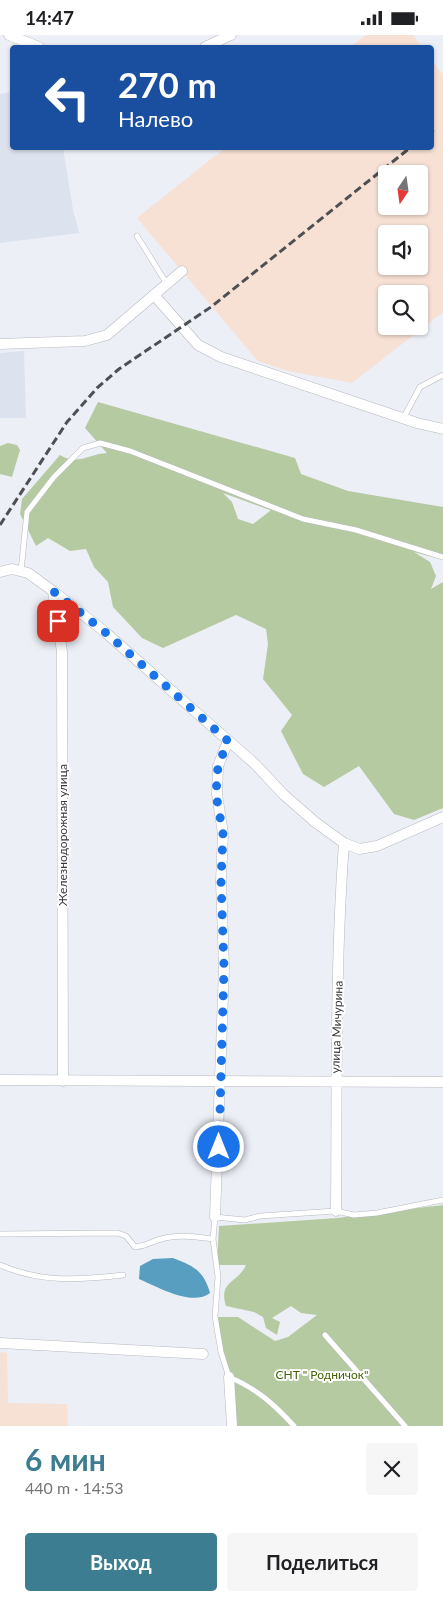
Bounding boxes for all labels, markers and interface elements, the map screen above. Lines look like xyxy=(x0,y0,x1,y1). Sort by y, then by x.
text: 14:47 xyxy=(25,6,74,29)
text: 270 m xyxy=(118,63,217,105)
icon: left xyxy=(35,65,100,130)
text: Налево xyxy=(118,105,193,132)
north arrow xyxy=(378,165,428,215)
map controls xyxy=(378,165,428,335)
button: sound xyxy=(378,225,428,275)
button: search xyxy=(378,285,428,335)
pin xyxy=(37,600,79,642)
icon: arrive xyxy=(44,607,72,635)
street label: Железнодорожная улица xyxy=(55,764,70,906)
street label: улица Мичурина xyxy=(327,980,346,1073)
position arrow xyxy=(192,1120,244,1172)
park label: СНТ " Родничок" xyxy=(275,1367,369,1382)
text: 6 мин xyxy=(25,1441,106,1477)
button: close xyxy=(366,1443,418,1495)
text: 440 m · 14:53 xyxy=(25,1478,124,1497)
button: Выход xyxy=(25,1533,217,1591)
button: Поделиться xyxy=(227,1533,418,1591)

